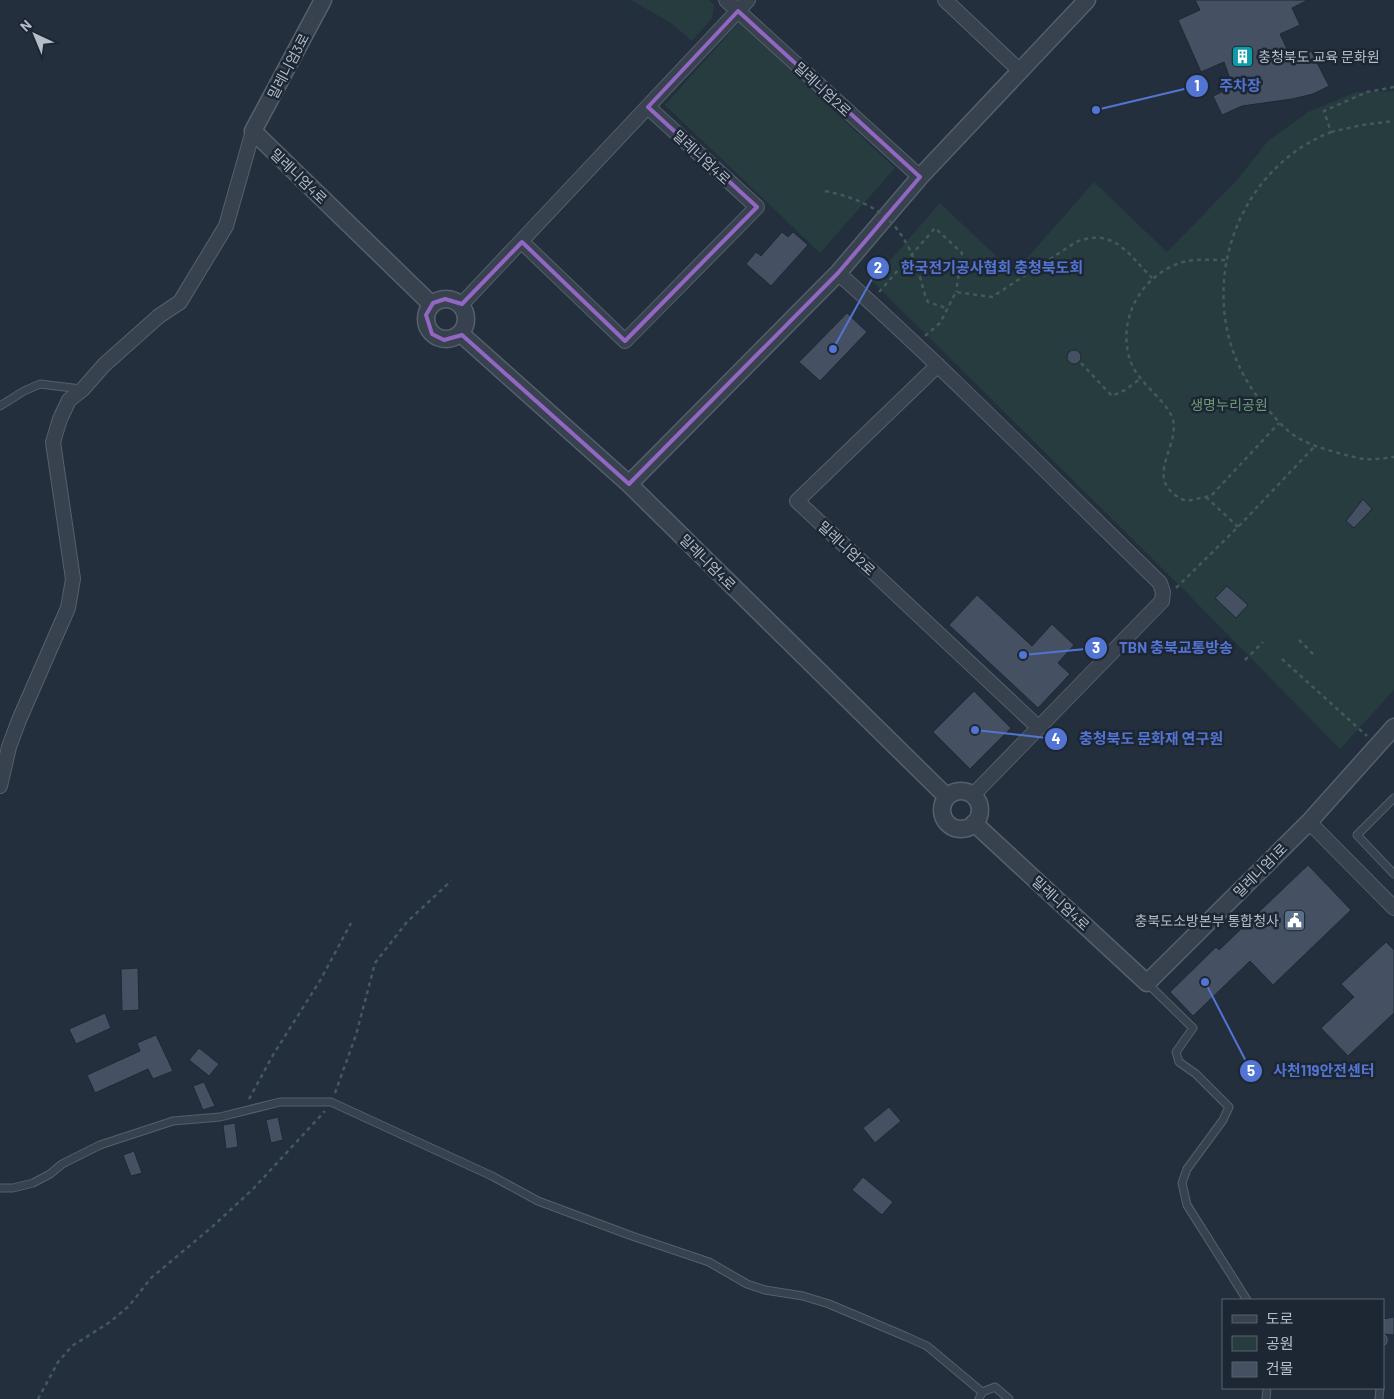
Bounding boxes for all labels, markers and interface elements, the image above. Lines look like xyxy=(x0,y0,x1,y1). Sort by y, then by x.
north arrow xyxy=(10,10,60,60)
text: N xyxy=(16,16,35,35)
street label: 밀레니엄3로 xyxy=(264,30,312,102)
building icon: 충청북도 교육 문화원 xyxy=(1230,44,1254,68)
place label: 충청북도 교육 문화원 xyxy=(1258,48,1380,65)
street label: 밀레니엄2로 xyxy=(791,58,855,120)
callout: 주차장 xyxy=(1184,71,1270,101)
text: 1 xyxy=(1194,76,1200,94)
text: 주차장 xyxy=(1219,76,1261,94)
street label: 밀레니엄4로 xyxy=(670,126,734,188)
street label: 밀레니엄4로 xyxy=(267,145,331,207)
callout: 한국전기공사협회 충청북도회 xyxy=(866,253,1093,283)
text: 2 xyxy=(874,258,882,276)
text: 한국전기공사협회 충청북도회 xyxy=(901,258,1083,276)
park label: 생명누리공원 xyxy=(1190,396,1268,413)
street label: 밀레니엄2로 xyxy=(815,517,879,579)
street label: 밀레니엄4로 xyxy=(676,530,740,594)
callout: TBN 충북교통방송 xyxy=(1084,633,1243,663)
text: 3 xyxy=(1092,638,1100,656)
text: TBN 충북교통방송 xyxy=(1119,638,1233,656)
callout: 충청북도 문화재 연구원 xyxy=(1044,724,1233,754)
text: 4 xyxy=(1051,729,1061,747)
text: 충청북도 문화재 연구원 xyxy=(1079,729,1223,747)
street label: 밀레니엄1로 xyxy=(1229,839,1291,901)
street label: 밀레니엄4로 xyxy=(1029,872,1093,934)
public building icon: 충북도소방본부 통합청사 xyxy=(1283,908,1307,932)
place label: 충북도소방본부 통합청사 xyxy=(1135,912,1279,929)
callout: 사천119안전센터 xyxy=(1238,1056,1385,1086)
text: 5 xyxy=(1247,1061,1255,1079)
text: 사천119안전센터 xyxy=(1273,1061,1375,1079)
legend xyxy=(1222,1299,1384,1389)
text: 도로 xyxy=(1266,1309,1294,1327)
text: 공원 xyxy=(1266,1334,1294,1352)
text: 건물 xyxy=(1266,1359,1294,1377)

